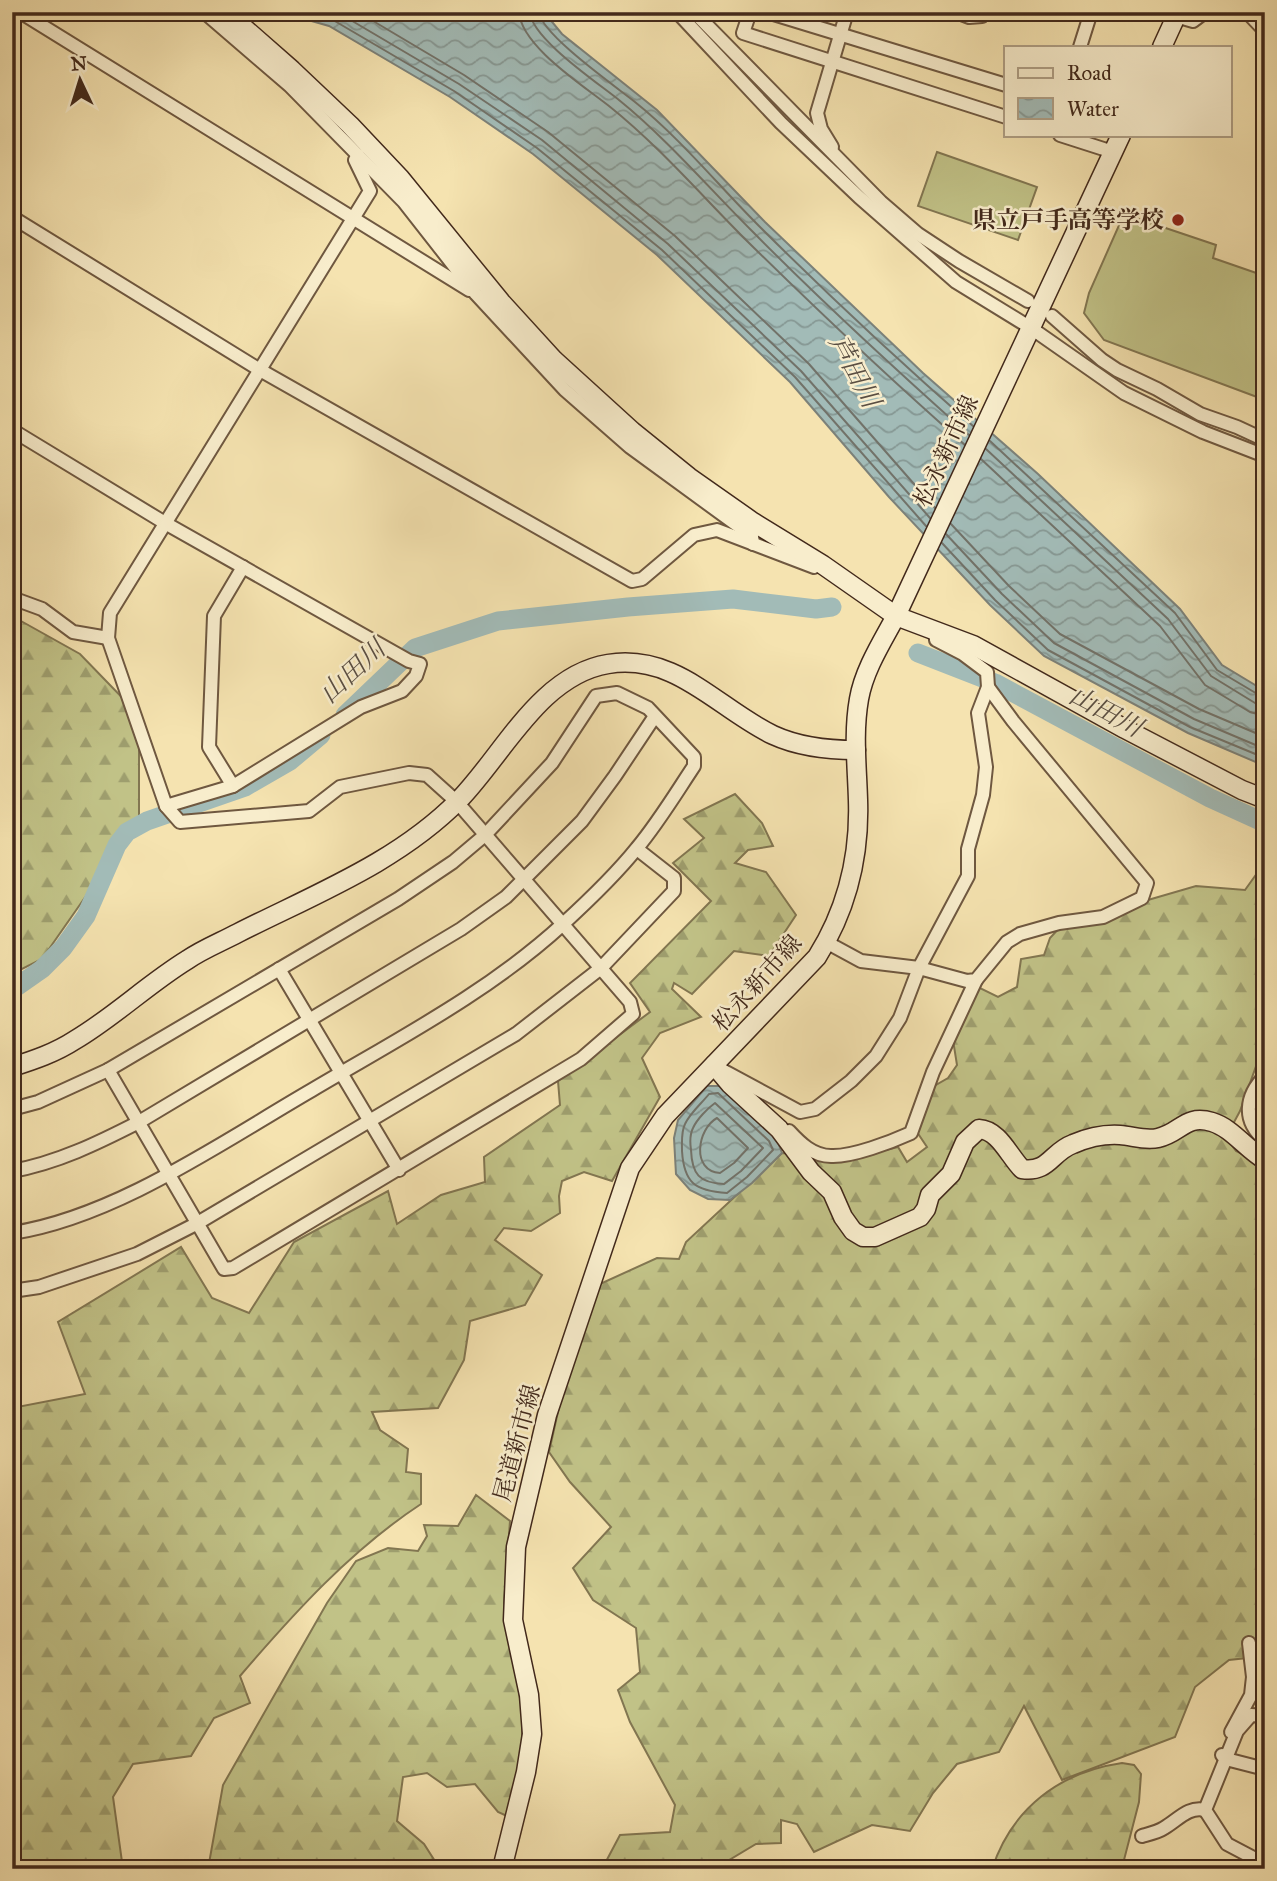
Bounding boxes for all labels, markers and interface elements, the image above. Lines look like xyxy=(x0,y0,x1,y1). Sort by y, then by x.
north arrow xyxy=(46,46,116,116)
legend xyxy=(1004,46,1232,136)
text: N xyxy=(70,52,88,76)
text: Road xyxy=(1067,60,1112,86)
text: Water xyxy=(1067,96,1119,122)
place label: 県立戸手高等学校 xyxy=(972,205,1164,235)
marker: 県立戸手高等学校 xyxy=(1170,212,1186,228)
water label: 芦田川 xyxy=(823,329,889,416)
street label: 松永新市線 xyxy=(907,390,985,512)
water label: 山田川 xyxy=(313,631,394,709)
water label: 山田川 xyxy=(1064,679,1151,745)
street label: 松永新市線 xyxy=(706,928,808,1038)
street label: 尾道新市線 xyxy=(487,1381,547,1505)

